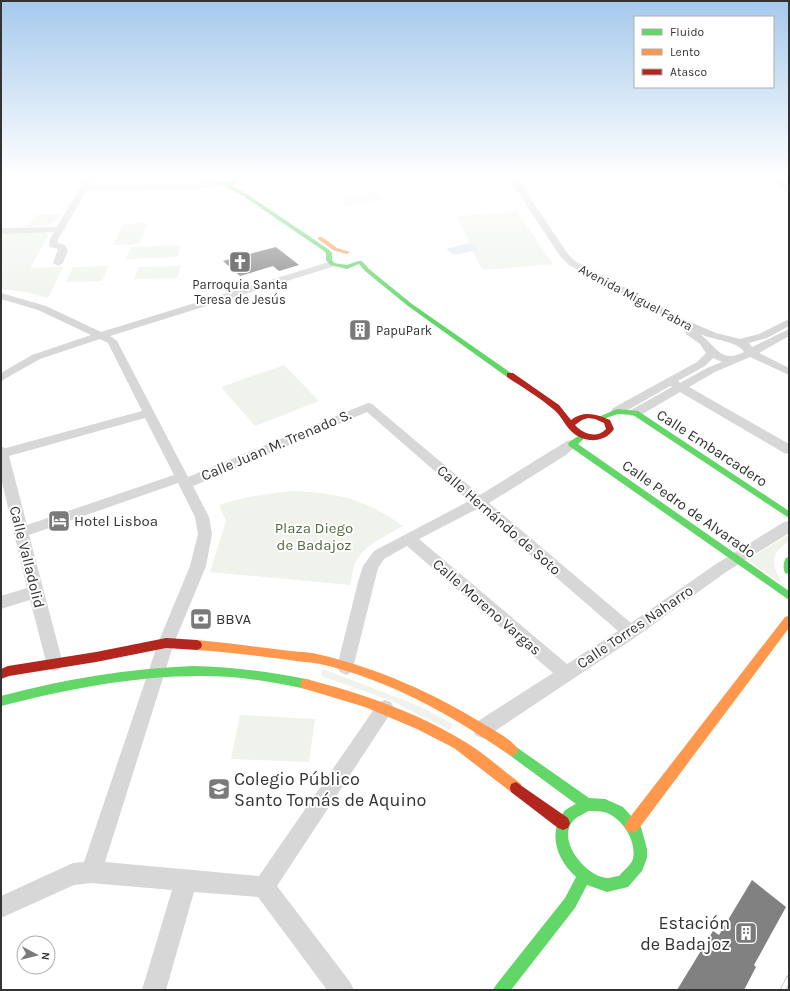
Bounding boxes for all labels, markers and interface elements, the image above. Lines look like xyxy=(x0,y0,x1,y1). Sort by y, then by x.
legend xyxy=(634,16,774,88)
text: Fluido xyxy=(670,25,704,39)
text: Lento xyxy=(670,45,700,59)
text: Atasco xyxy=(670,65,707,79)
church icon: Parroquia Santa Teresa de Jesús xyxy=(227,249,253,275)
street label: Avenida Miguel Fabra xyxy=(576,261,695,334)
place label: Parroquia Santa Teresa de Jesús xyxy=(192,277,288,307)
building icon: PapuPark xyxy=(347,317,373,343)
place label: PapuPark xyxy=(376,323,432,338)
street label: Calle Juan M. Trenado S. xyxy=(198,405,354,485)
street label: Calle Embarcadero xyxy=(653,405,771,491)
street label: Calle Pedro de Alvarado xyxy=(619,456,759,562)
street label: Calle Hernándo de Soto xyxy=(433,461,565,579)
street label: Calle Valladolid xyxy=(6,504,48,610)
hotel icon: Hotel Lisboa xyxy=(46,508,72,534)
place label: Hotel Lisboa xyxy=(74,512,158,530)
park label: Plaza Diego de Badajoz xyxy=(275,519,353,554)
street label: Calle Moreno Vargas xyxy=(429,555,545,659)
street label: Calle Torres Naharro xyxy=(573,581,697,673)
bank icon: BBVA xyxy=(188,606,214,632)
place label: BBVA xyxy=(216,610,252,628)
place label: Colegio Público Santo Tomás de Aquino xyxy=(234,768,426,811)
school or university icon: Colegio Público Santo Tomás de Aquino xyxy=(206,776,232,802)
place label: Estación de Badajoz xyxy=(640,912,730,955)
building icon: Estación de Badajoz xyxy=(733,920,759,946)
north arrow xyxy=(16,935,56,975)
text: N xyxy=(38,951,52,961)

